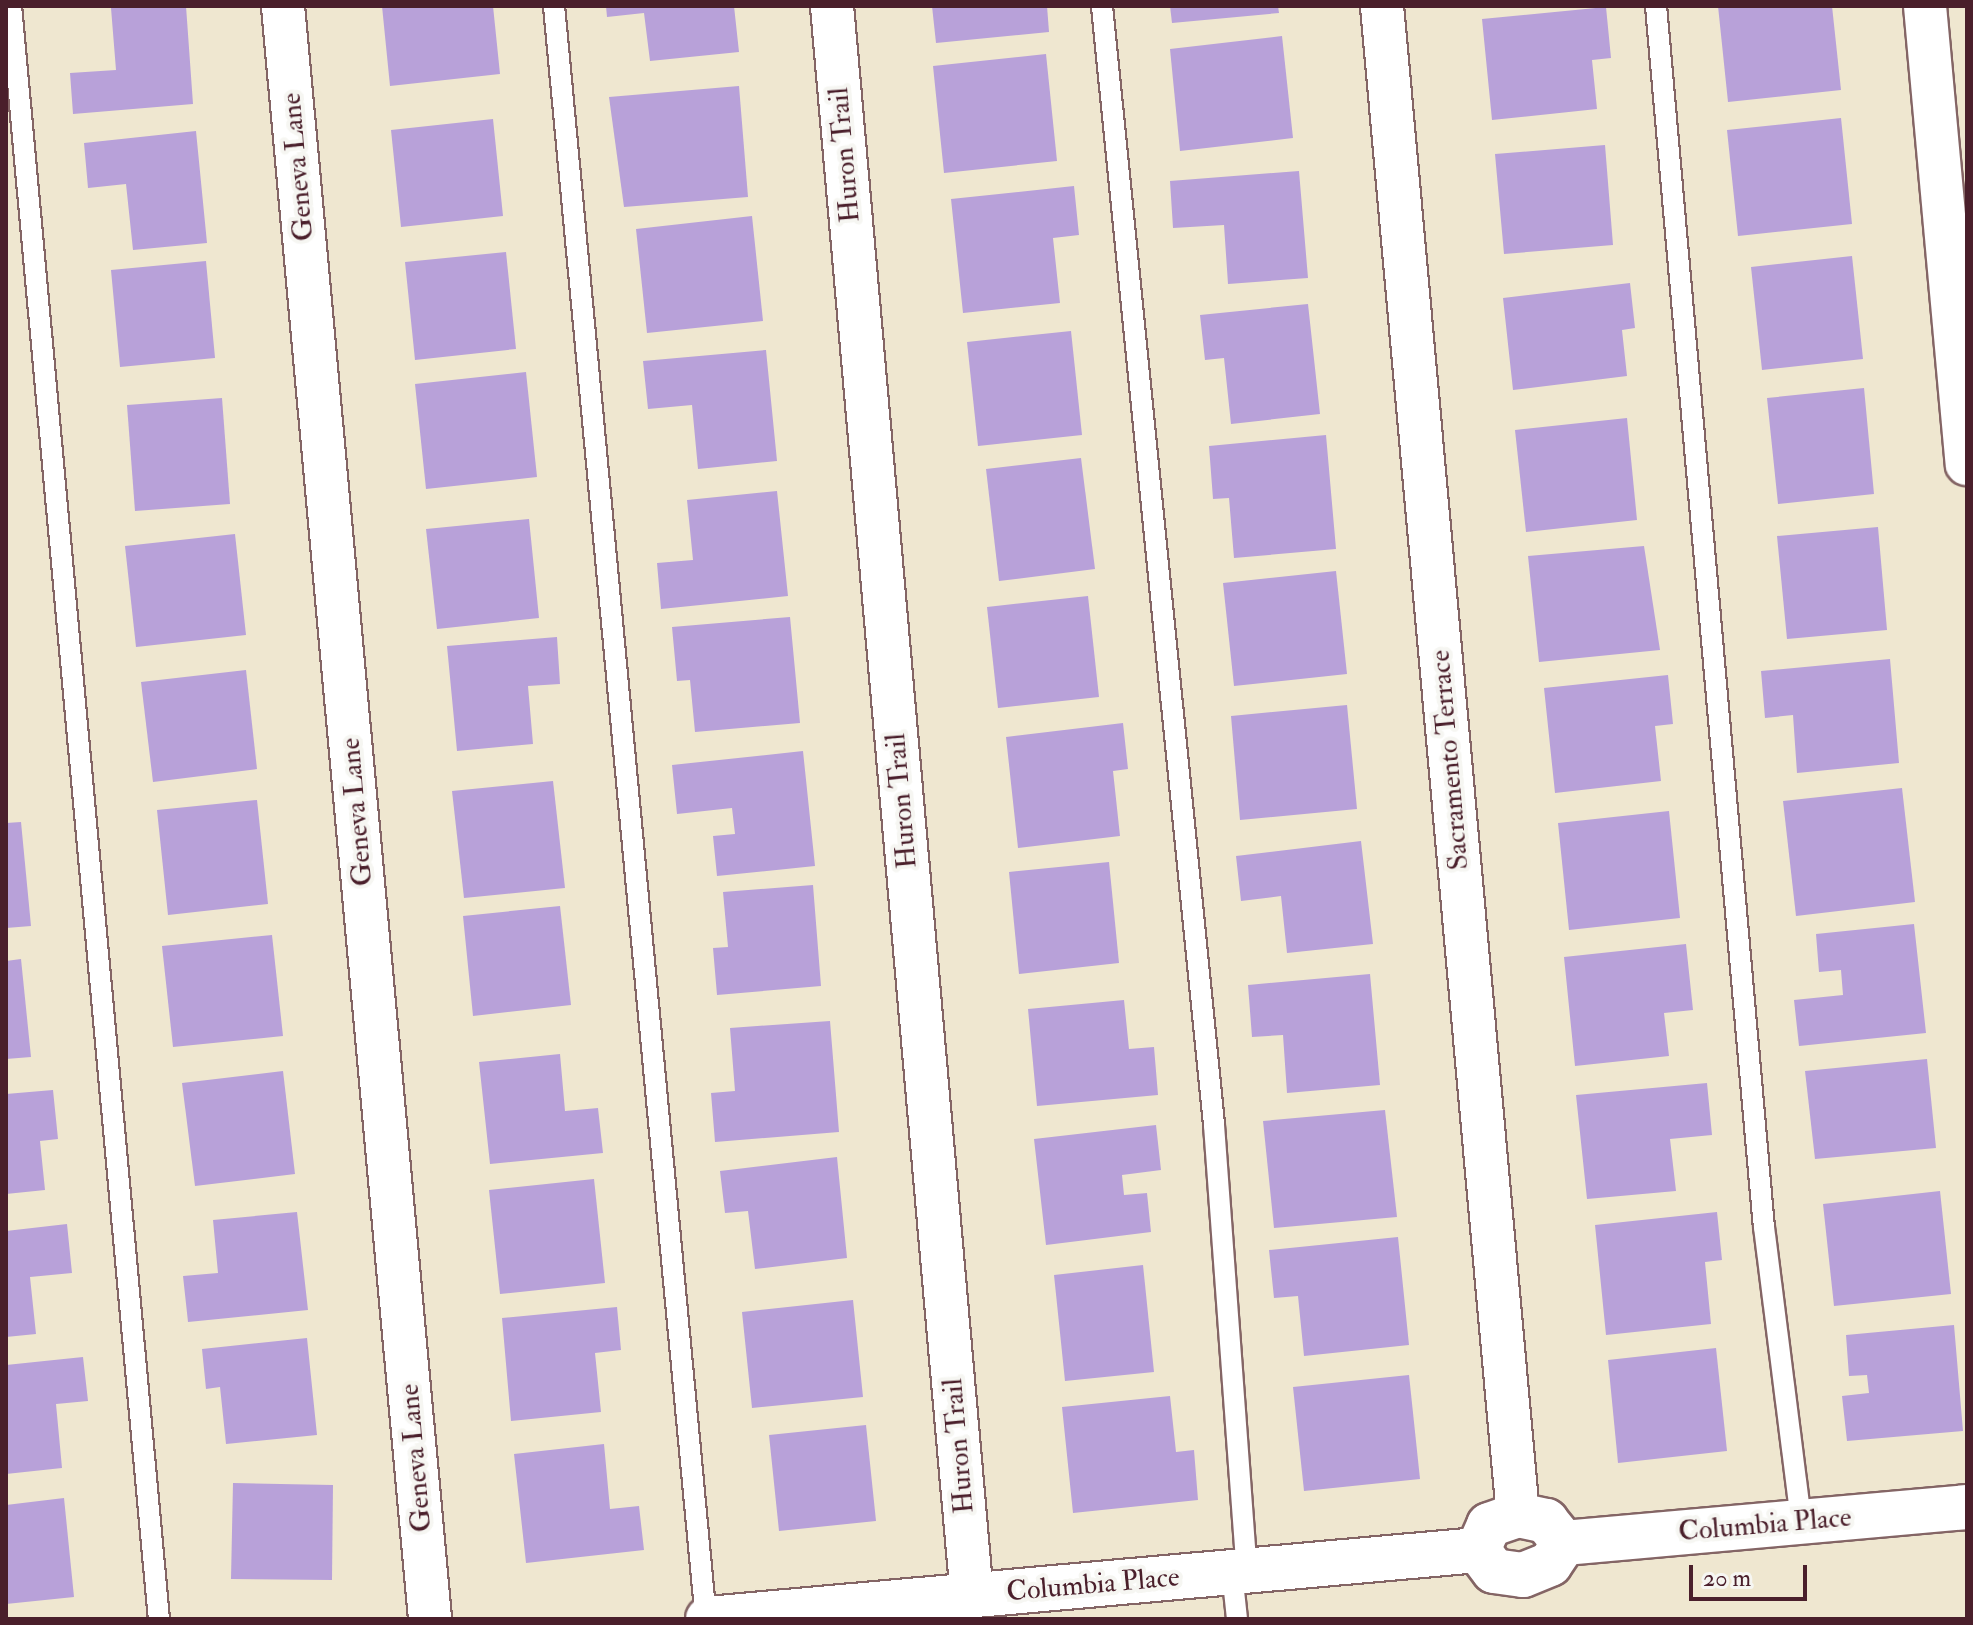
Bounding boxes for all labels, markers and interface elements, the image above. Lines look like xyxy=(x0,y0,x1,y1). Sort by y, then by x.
street label: Huron Trail xyxy=(822,86,868,224)
street label: Geneva Lane xyxy=(275,91,321,243)
street label: Sacramento Terrace xyxy=(1424,649,1476,871)
street label: Huron Trail xyxy=(879,732,925,870)
street label: Geneva Lane xyxy=(334,736,380,888)
street label: Huron Trail xyxy=(936,1377,982,1515)
street label: Geneva Lane xyxy=(393,1382,439,1534)
street label: Columbia Place xyxy=(1677,1501,1853,1549)
scale bar xyxy=(1693,1549,1811,1599)
street label: Columbia Place xyxy=(1005,1561,1181,1609)
text: 20 m xyxy=(1703,1563,1751,1594)

